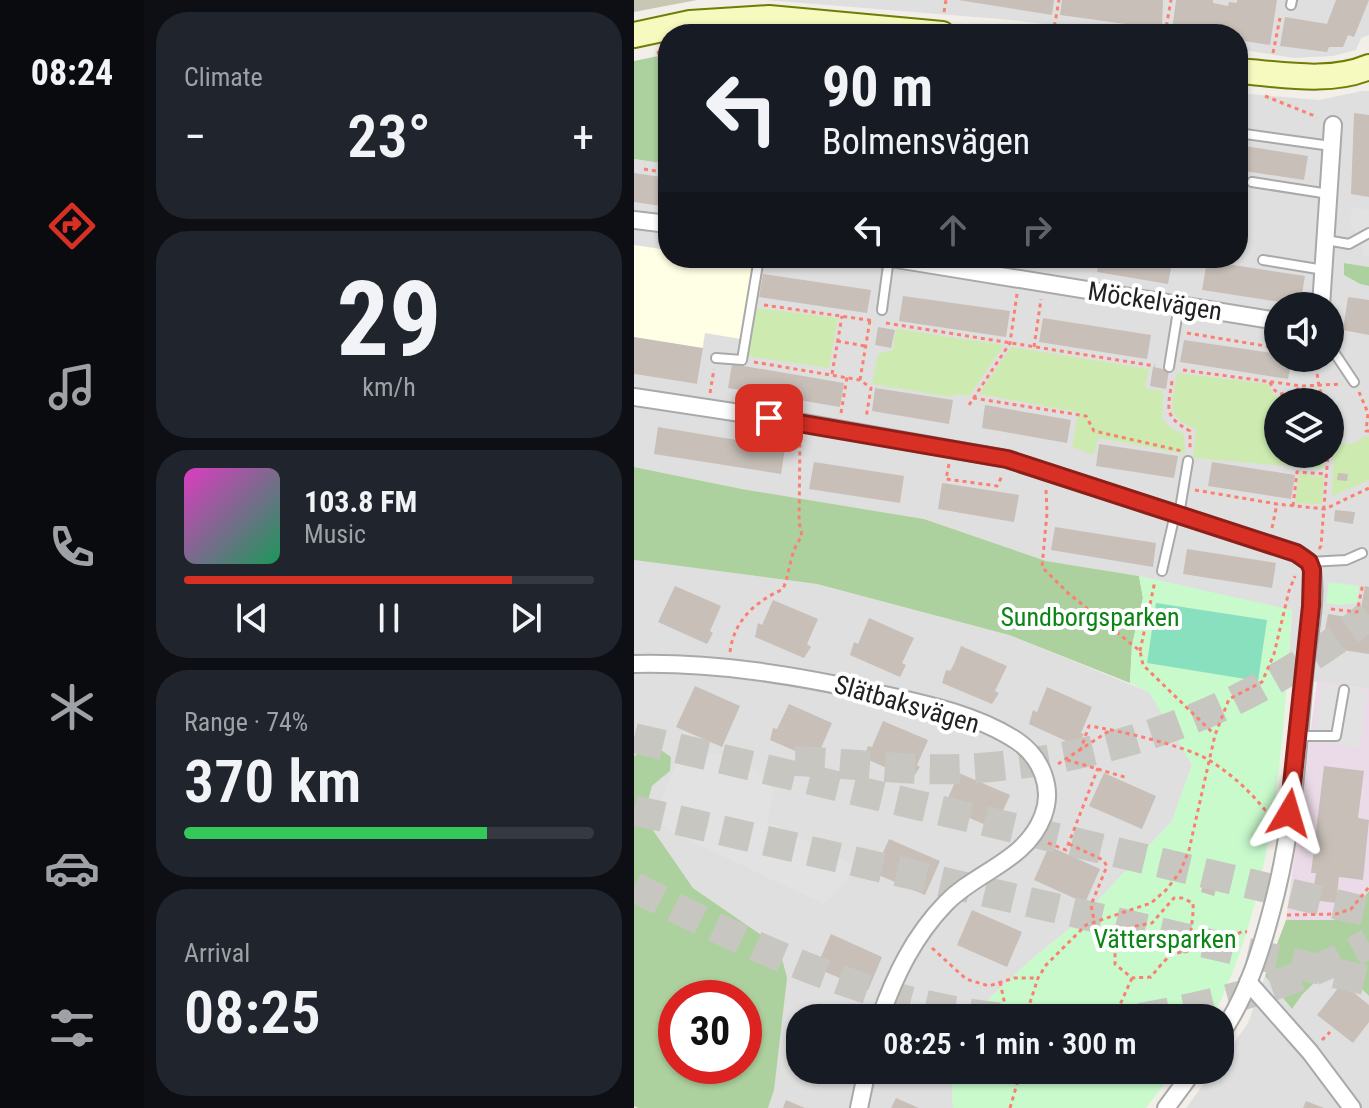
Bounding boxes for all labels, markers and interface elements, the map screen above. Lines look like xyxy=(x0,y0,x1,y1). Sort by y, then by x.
text: 08:24 xyxy=(31,52,113,94)
text: 90 m xyxy=(822,54,933,120)
icon: left xyxy=(690,56,794,160)
text: Climate xyxy=(184,62,263,92)
text: 23° xyxy=(347,101,431,172)
text: − xyxy=(184,111,206,163)
text: + xyxy=(572,111,594,163)
text: Bolmensvägen xyxy=(822,121,1030,163)
icon: directions xyxy=(44,198,100,254)
icon: left xyxy=(847,208,891,252)
icon: ahead xyxy=(931,208,975,252)
icon: right xyxy=(1015,208,1059,252)
text: 29 xyxy=(336,259,442,380)
street label: Möckelvägen xyxy=(1086,276,1224,326)
map controls xyxy=(1264,292,1344,468)
button: sound xyxy=(1264,292,1344,372)
icon: music xyxy=(44,359,100,415)
text: km/h xyxy=(362,372,416,402)
pin xyxy=(735,384,803,452)
button: layers xyxy=(1264,388,1344,468)
icon: arrive xyxy=(747,396,791,440)
text: 103.8 FM xyxy=(304,484,417,519)
icon: phone xyxy=(44,519,100,575)
text: Music xyxy=(304,519,366,549)
icon: previous xyxy=(230,596,274,640)
icon: pause xyxy=(367,596,411,640)
icon: next xyxy=(504,596,548,640)
park label: Sundborgsparken xyxy=(1000,602,1180,632)
street label: Slätbaksvägen xyxy=(831,669,983,739)
icon: climate xyxy=(44,679,100,735)
text: Range · 74% xyxy=(184,707,308,737)
text: 370 km xyxy=(184,746,361,817)
position arrow xyxy=(1247,771,1331,855)
icon: car xyxy=(44,840,100,896)
park label: Vättersparken xyxy=(1093,924,1237,954)
text: Arrival xyxy=(184,938,250,968)
text: 08:25 xyxy=(184,977,321,1048)
speed limit sign: 30 xyxy=(658,980,762,1084)
icon: filters xyxy=(44,1000,100,1056)
text: 08:25 · 1 min · 300 m xyxy=(883,1026,1137,1061)

